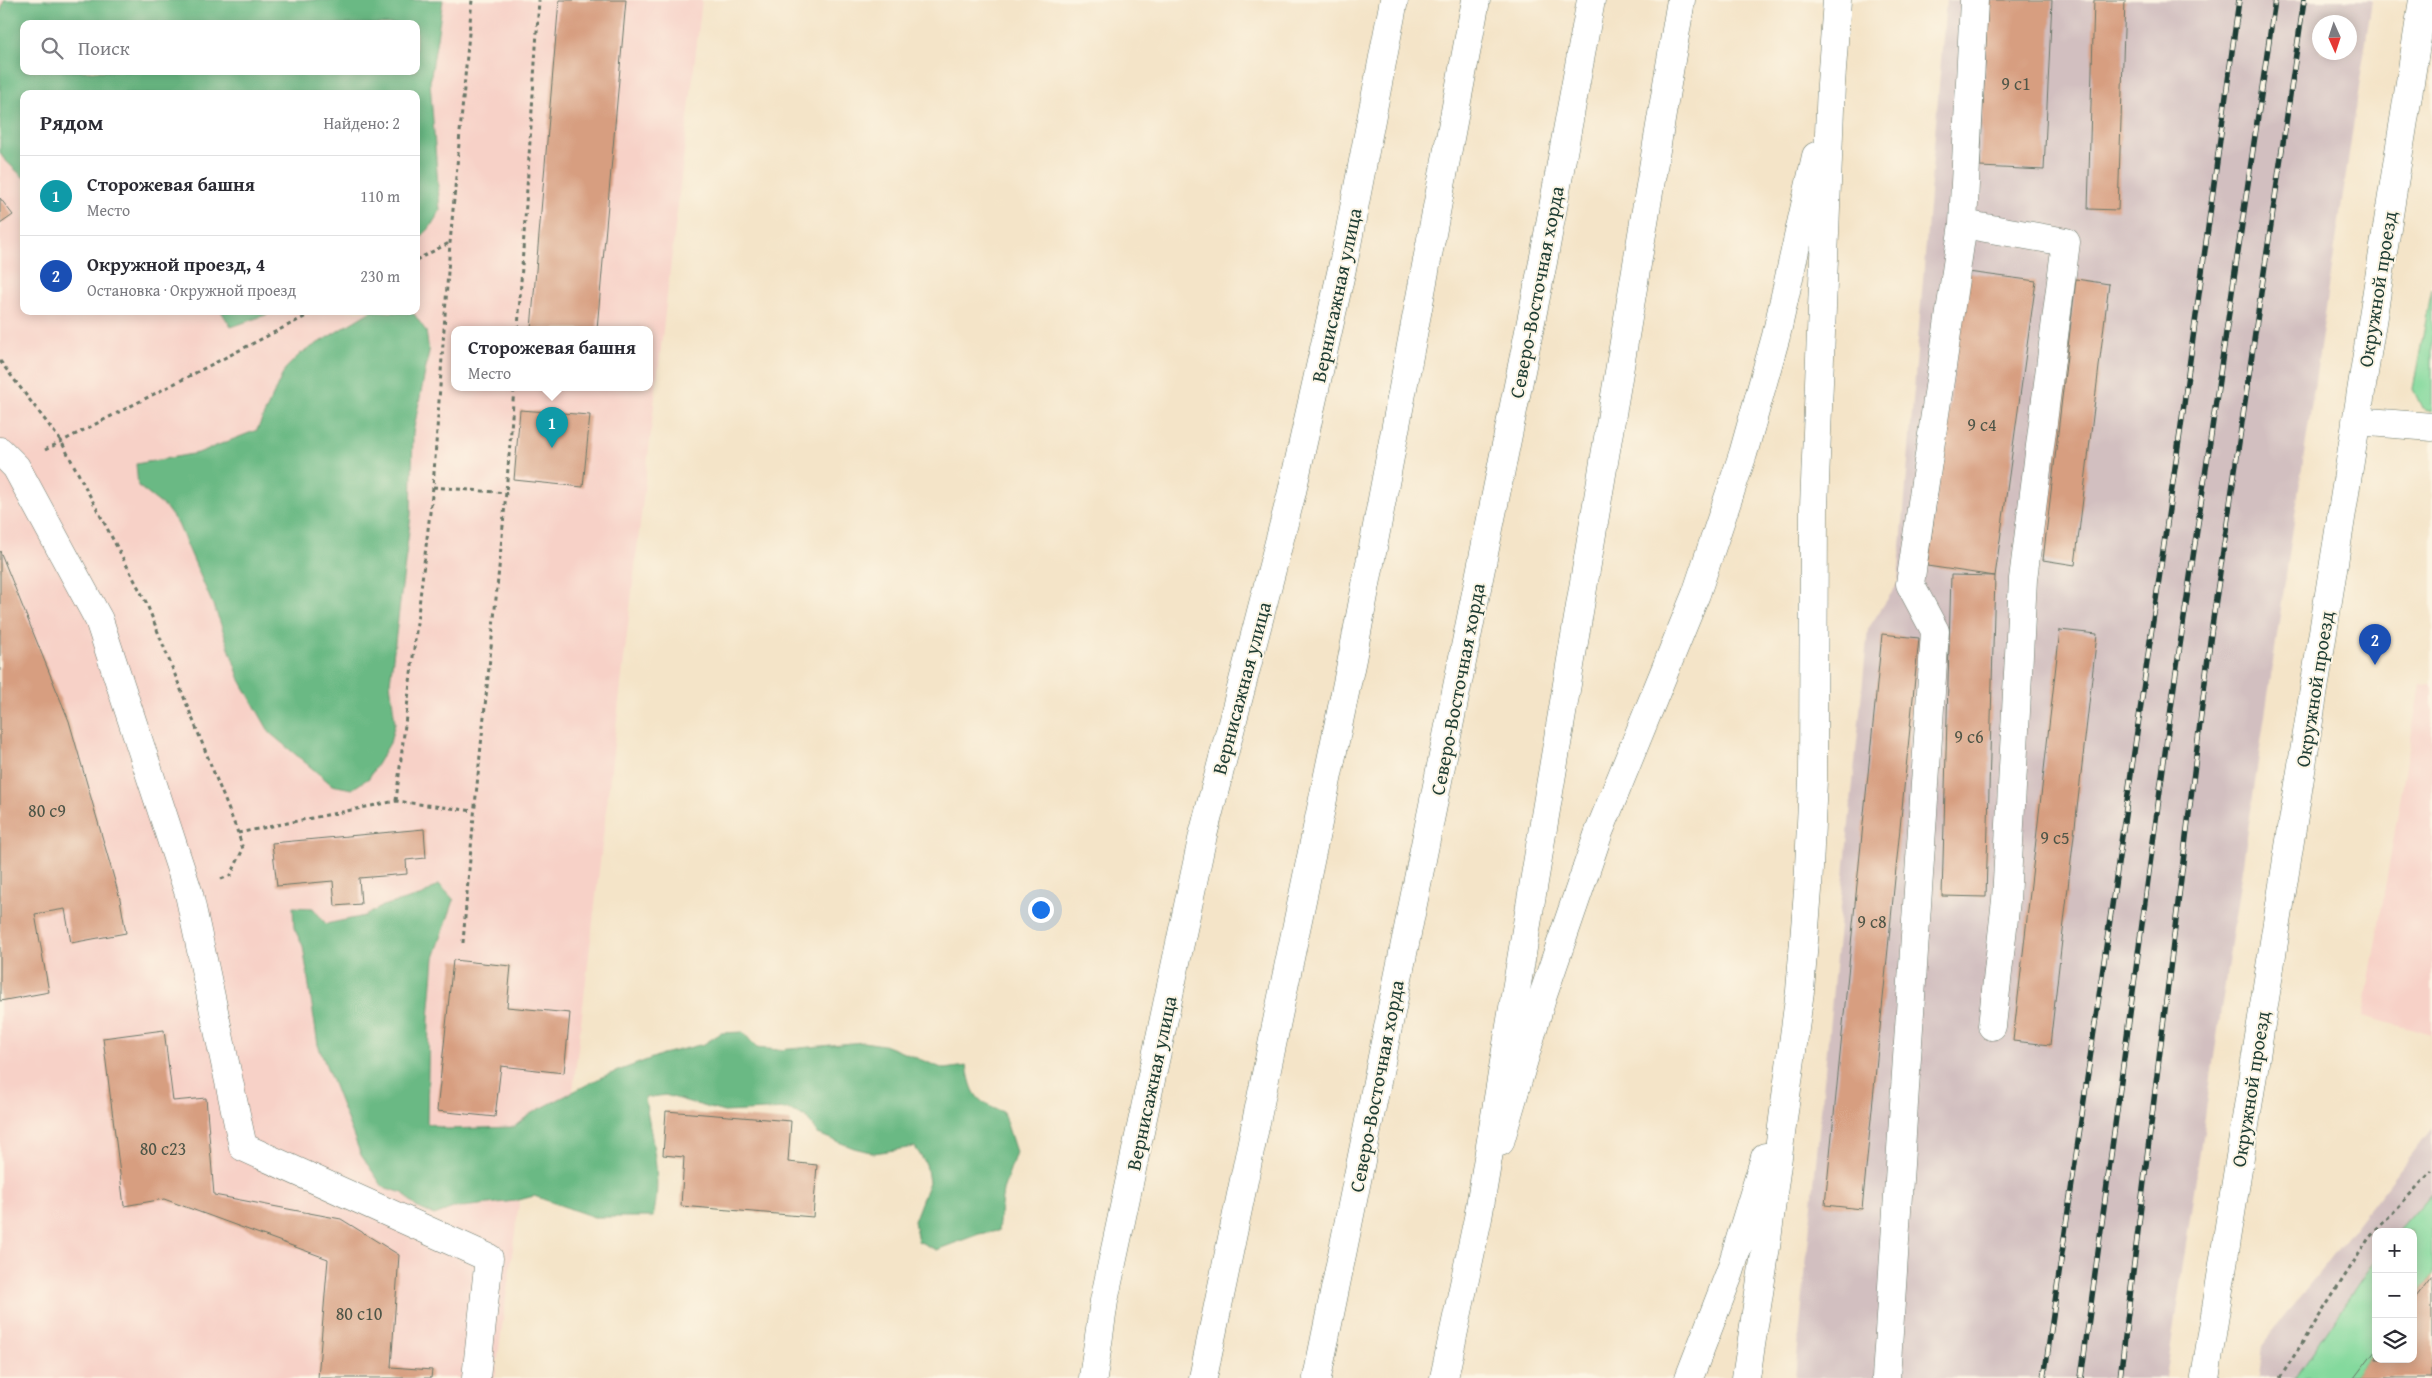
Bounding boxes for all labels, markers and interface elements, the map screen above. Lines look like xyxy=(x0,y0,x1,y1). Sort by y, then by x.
north arrow xyxy=(2312,15,2357,60)
search box xyxy=(20,20,420,75)
icon: search xyxy=(38,34,66,62)
text: Поиск xyxy=(78,34,130,62)
house number: 9 c1 xyxy=(2001,70,2031,97)
text: Рядом xyxy=(40,107,103,138)
text: Найдено: 2 xyxy=(323,111,400,135)
text: Сторожевая башня xyxy=(87,170,255,198)
street label: Северо-Восточная хорда xyxy=(1501,183,1571,401)
text: 1 xyxy=(52,184,60,208)
text: 110 m xyxy=(360,184,400,208)
text: Место xyxy=(87,198,130,222)
street label: Вернисажная улица xyxy=(1303,205,1369,385)
street label: Окружной проезд xyxy=(2350,209,2404,369)
text: Окружной проезд, 4 xyxy=(87,250,265,278)
text: 2 xyxy=(52,264,60,288)
text: 230 m xyxy=(360,264,400,288)
text: Остановка · Окружной проезд xyxy=(87,278,296,302)
popup xyxy=(451,326,653,391)
text: Сторожевая башня xyxy=(468,333,636,361)
text: Место xyxy=(468,361,511,385)
pin: 1 xyxy=(536,407,568,448)
house number: 9 c4 xyxy=(1967,411,1997,438)
street label: Северо-Восточная хорда xyxy=(1422,580,1492,798)
street label: Вернисажная улица xyxy=(1204,598,1278,778)
street label: Окружной проезд xyxy=(2287,609,2341,769)
pin: 2 xyxy=(2359,624,2391,665)
house number: 9 c6 xyxy=(1954,723,1984,750)
house number: 80 с9 xyxy=(28,797,66,824)
house number: 9 c5 xyxy=(2040,824,2070,851)
your location xyxy=(1028,897,1054,923)
house number: 9 c8 xyxy=(1857,908,1887,935)
street label: Северо-Восточная хорда xyxy=(1341,977,1411,1195)
street label: Вернисажная улица xyxy=(1118,993,1184,1173)
street label: Окружной проезд xyxy=(2223,1009,2277,1169)
house number: 80 с23 xyxy=(140,1135,186,1162)
map controls xyxy=(2372,1228,2417,1363)
button: + xyxy=(2372,1228,2417,1273)
button: − xyxy=(2372,1273,2417,1318)
house number: 80 с10 xyxy=(336,1300,383,1327)
button: layers xyxy=(2372,1318,2417,1363)

